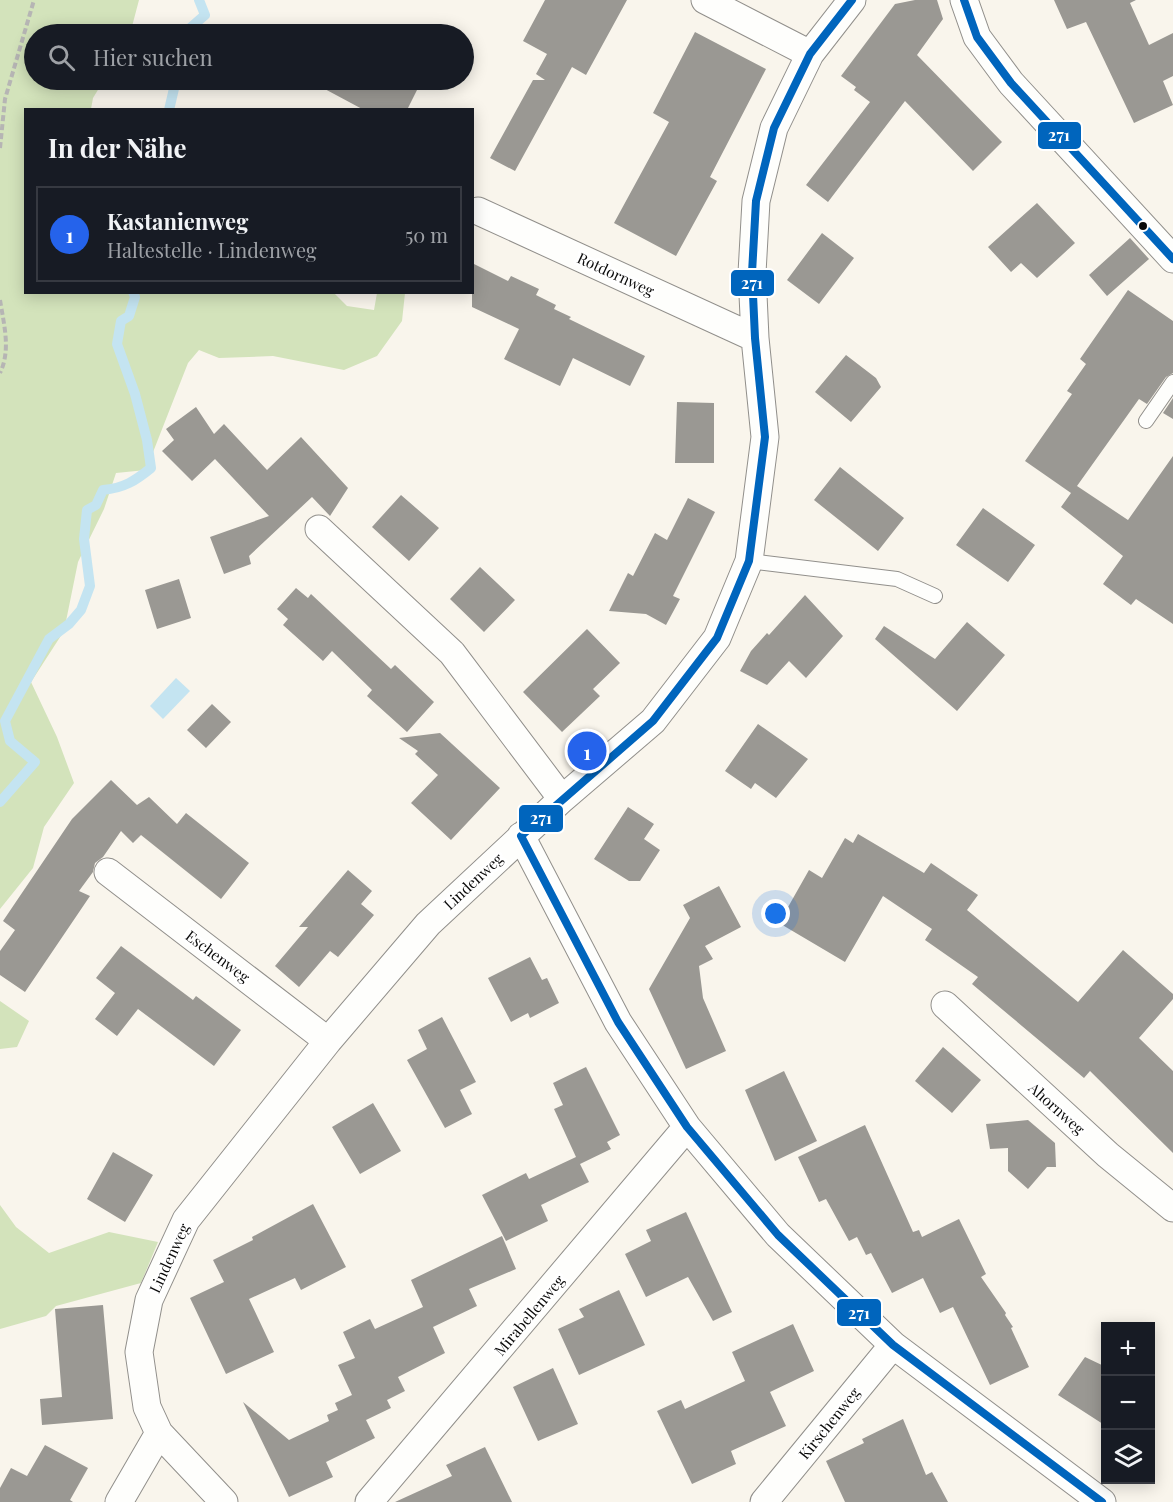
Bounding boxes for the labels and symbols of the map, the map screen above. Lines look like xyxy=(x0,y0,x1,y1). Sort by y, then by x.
line badge: 271 xyxy=(1037,121,1082,150)
text: 271 xyxy=(1048,124,1070,145)
unlabelled marker xyxy=(1137,220,1149,232)
street label: Rotdornweg xyxy=(574,247,658,301)
line badge: 271 xyxy=(730,269,775,297)
text: 271 xyxy=(741,272,763,293)
pin: 1 xyxy=(568,728,606,774)
line badge: 271 xyxy=(518,804,564,833)
text: 271 xyxy=(530,807,552,828)
street label: Lindenweg xyxy=(439,848,507,914)
your location xyxy=(761,899,790,928)
street label: Eschenweg xyxy=(182,925,254,987)
street label: Ahornweg xyxy=(1024,1077,1089,1139)
street label: Lindenweg xyxy=(144,1220,194,1296)
street label: Mirabellenweg xyxy=(489,1270,569,1360)
line badge: 271 xyxy=(836,1298,882,1327)
text: 271 xyxy=(848,1302,870,1323)
street label: Kirschenweg xyxy=(794,1383,864,1463)

